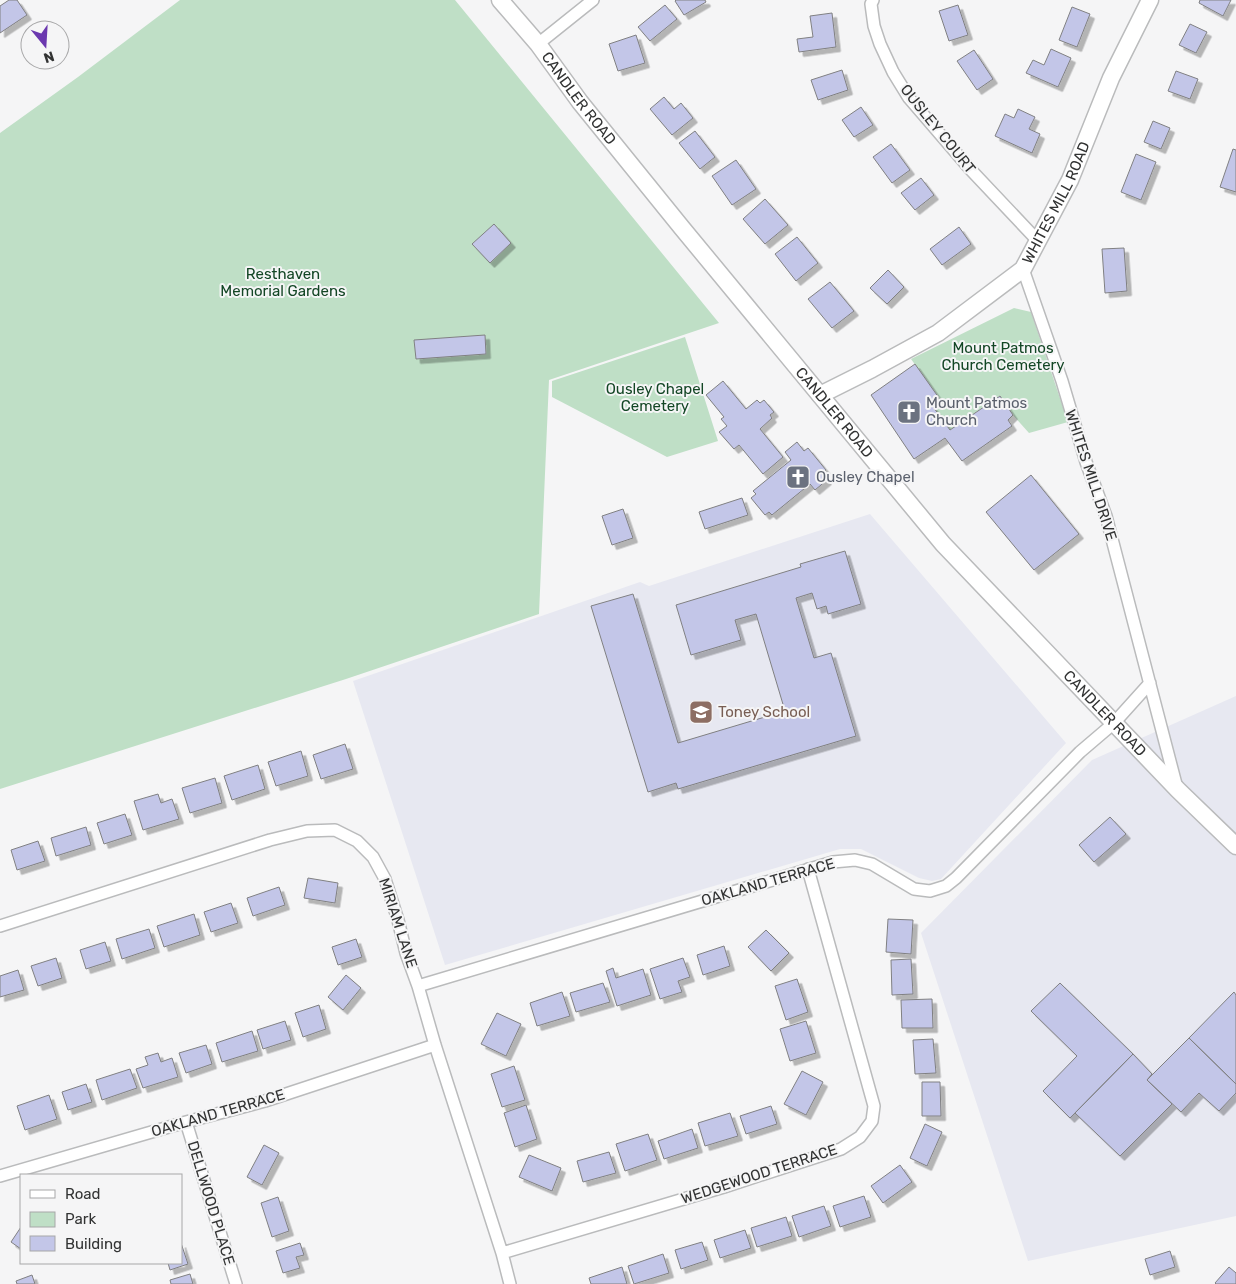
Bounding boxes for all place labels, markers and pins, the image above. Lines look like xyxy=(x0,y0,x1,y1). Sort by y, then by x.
place label: Mount Patmos Church xyxy=(926,394,1028,429)
church icon: Mount Patmos Church xyxy=(896,399,922,425)
church icon: Ousley Chapel xyxy=(785,464,811,490)
place label: Ousley Chapel xyxy=(816,468,915,486)
school or university icon: Toney School xyxy=(688,699,714,725)
place label: Toney School xyxy=(718,703,810,721)

